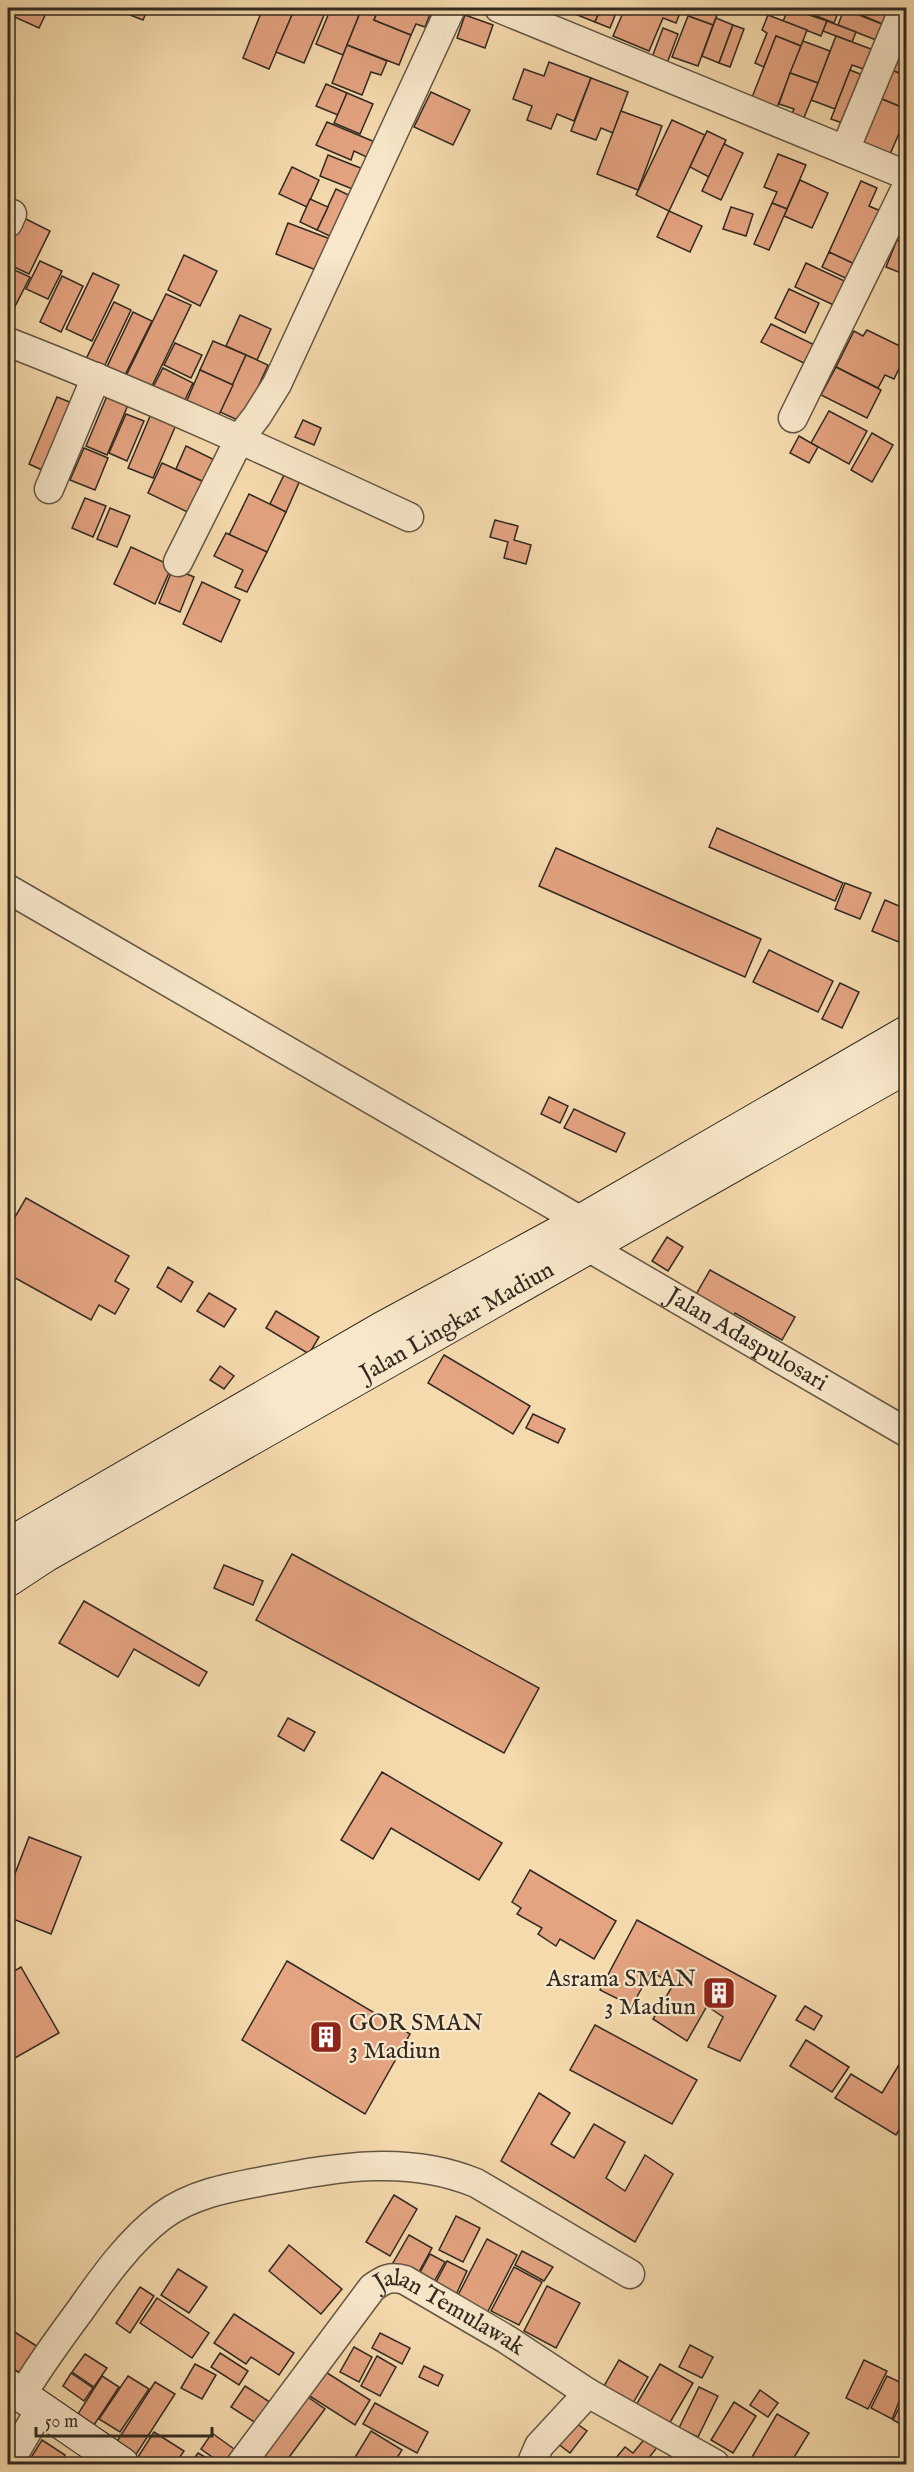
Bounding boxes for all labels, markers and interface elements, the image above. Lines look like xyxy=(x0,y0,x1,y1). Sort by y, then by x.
street label: Jalan Lingkar Madiun xyxy=(352,1254,560,1391)
street label: Jalan Adaspulosari xyxy=(658,1279,833,1398)
place label: Asrama SMAN 3 Madiun xyxy=(545,1964,696,2023)
building icon: Asrama SMAN 3 Madiun xyxy=(701,1975,737,2011)
place label: GOR SMAN 3 Madiun xyxy=(349,2008,483,2067)
building icon: GOR SMAN 3 Madiun xyxy=(308,2019,344,2055)
street label: Jalan Temulawak xyxy=(365,2262,531,2363)
scale bar xyxy=(36,2400,212,2438)
text: 50 m xyxy=(45,2411,78,2434)

